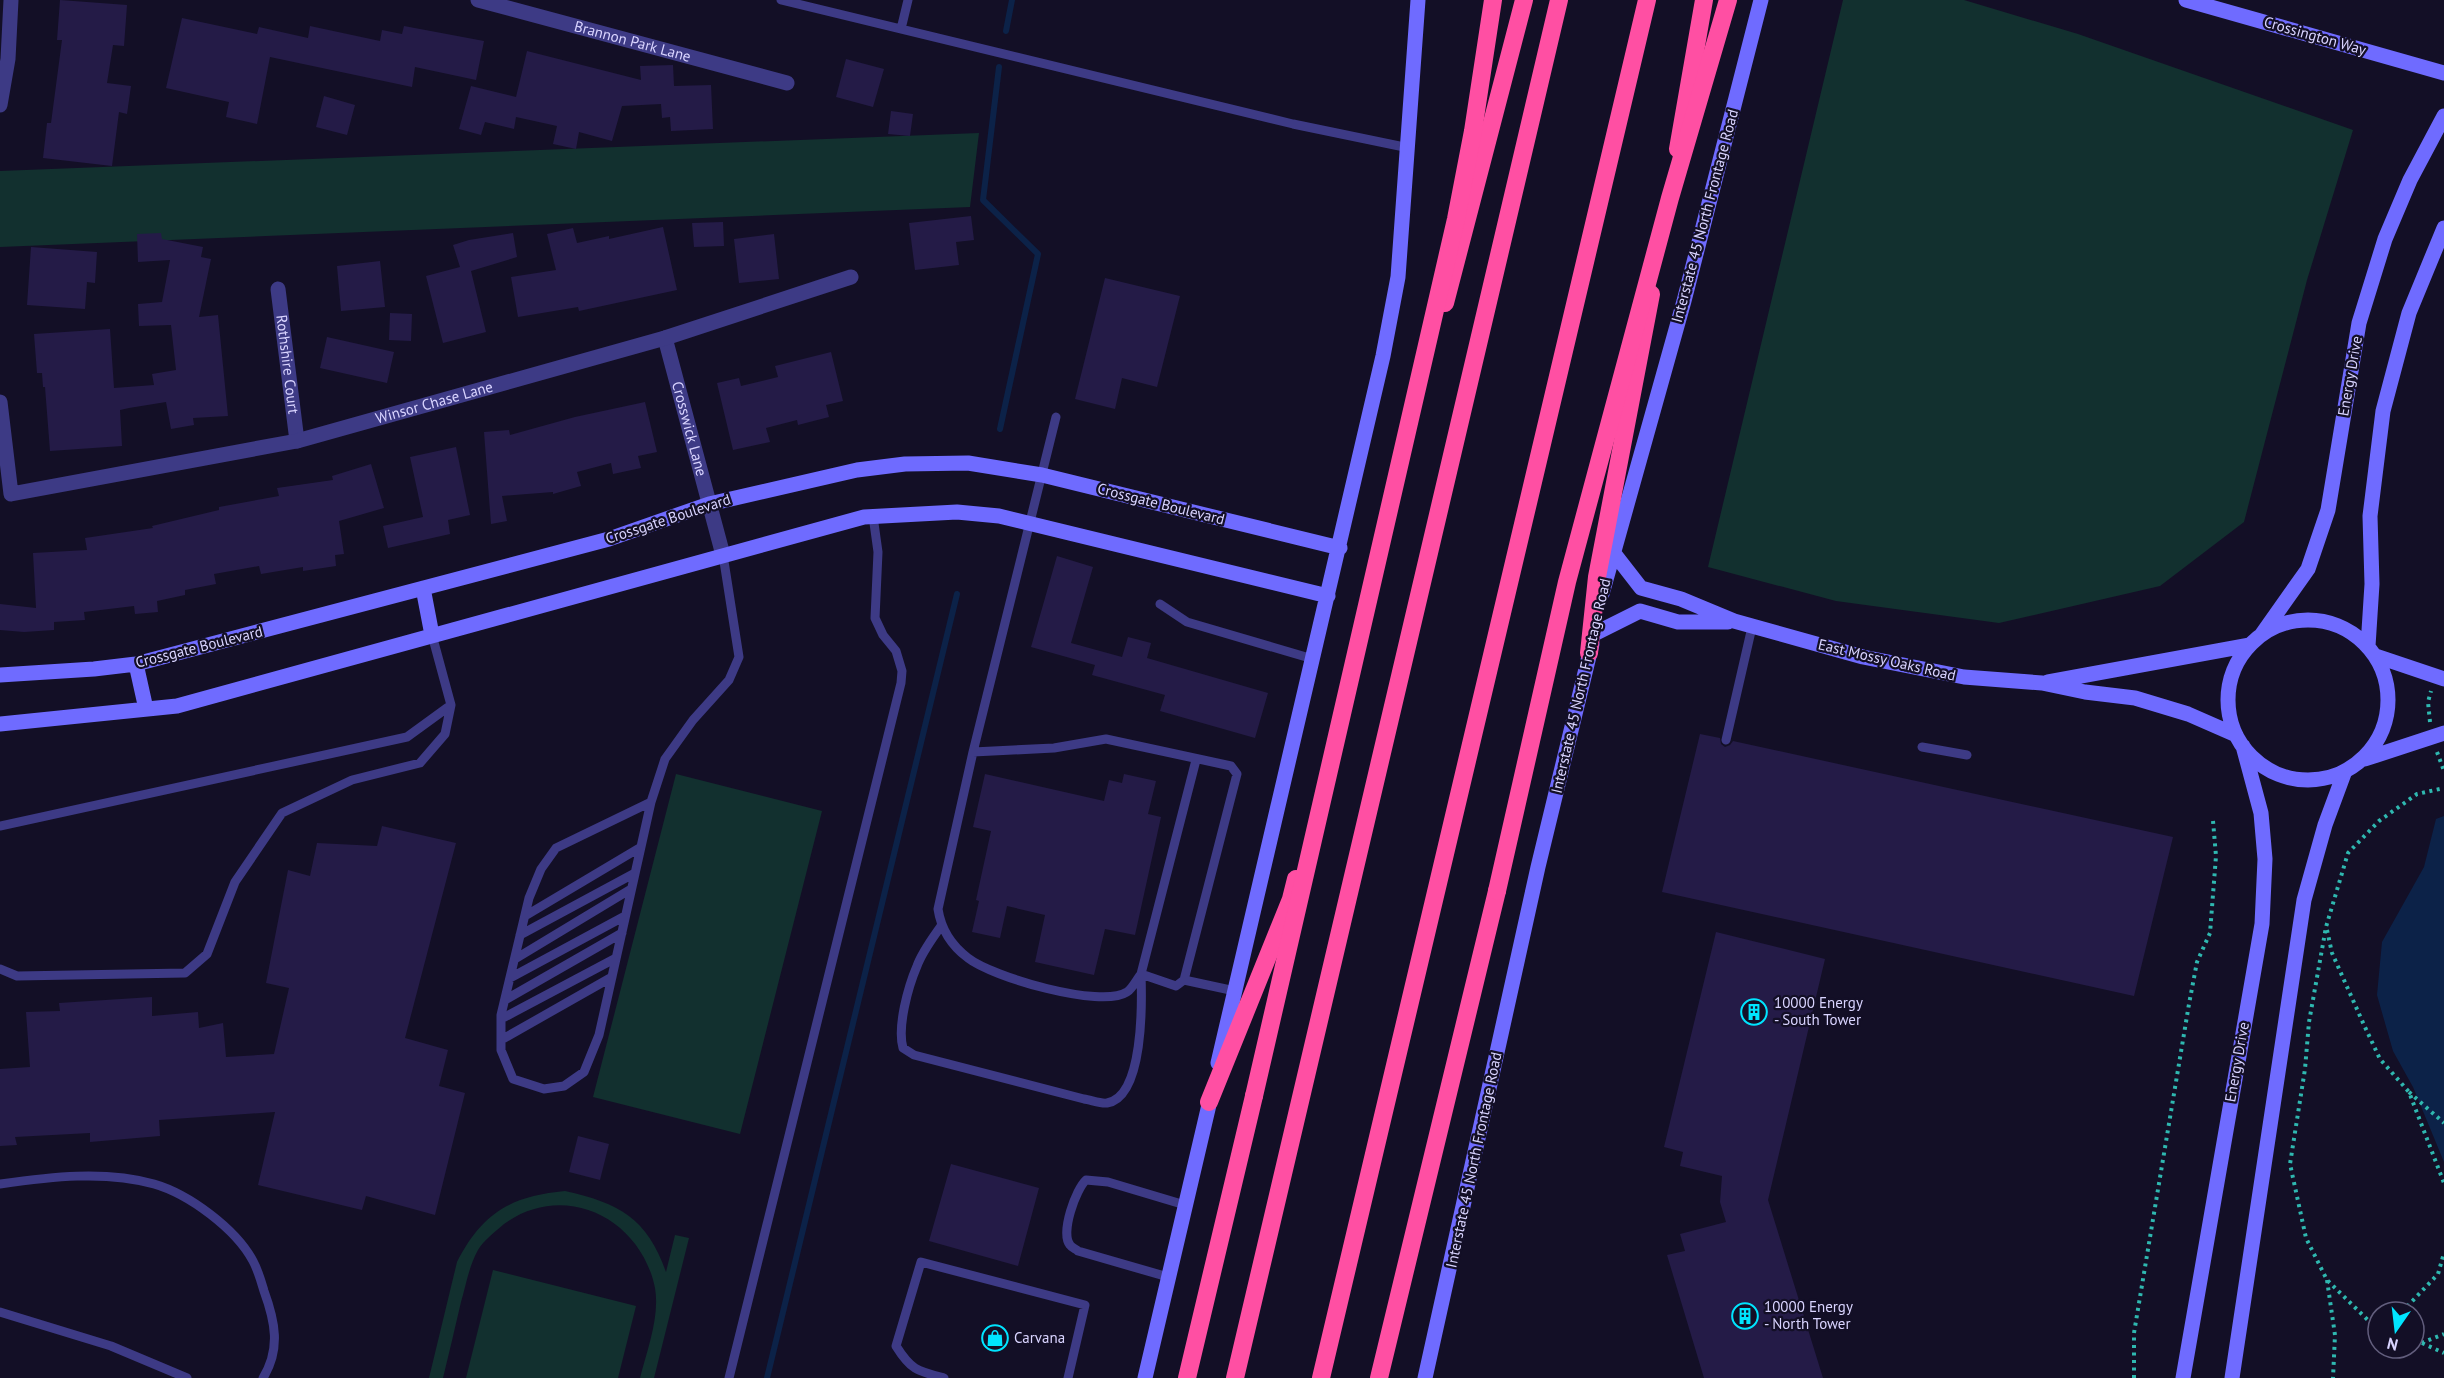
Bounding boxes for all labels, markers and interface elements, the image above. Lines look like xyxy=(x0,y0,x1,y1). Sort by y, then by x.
street label: Crossington Way xyxy=(2262,12,2368,59)
street label: Brannon Park Lane xyxy=(572,16,693,66)
street label: Interstate 45 North Frontage Road xyxy=(1667,107,1742,325)
street label: Rothshire Court xyxy=(272,314,304,415)
street label: Energy Drive xyxy=(2333,334,2366,417)
street label: Winsor Chase Lane xyxy=(373,377,495,428)
street label: Crosswick Lane xyxy=(668,379,712,478)
street label: Crossgate Boulevard xyxy=(1095,479,1227,529)
street label: Crossgate Boulevard xyxy=(603,489,733,548)
street label: Interstate 45 North Frontage Road xyxy=(1547,577,1615,795)
street label: Crossgate Boulevard xyxy=(133,622,265,672)
street label: East Mossy Oaks Road xyxy=(1816,634,1958,685)
place label: 10000 Energy - South Tower xyxy=(1774,993,1863,1029)
building icon: 10000 Energy - South Tower xyxy=(1739,997,1769,1027)
street label: Energy Drive xyxy=(2220,1020,2253,1103)
street label: Interstate 45 North Frontage Road xyxy=(1441,1050,1506,1269)
place label: 10000 Energy - North Tower xyxy=(1764,1297,1853,1333)
north arrow xyxy=(2366,1300,2426,1360)
building icon: 10000 Energy - North Tower xyxy=(1730,1301,1760,1331)
shop icon: Carvana xyxy=(980,1323,1010,1353)
place label: Carvana xyxy=(1014,1328,1065,1347)
text: N xyxy=(2385,1334,2400,1356)

